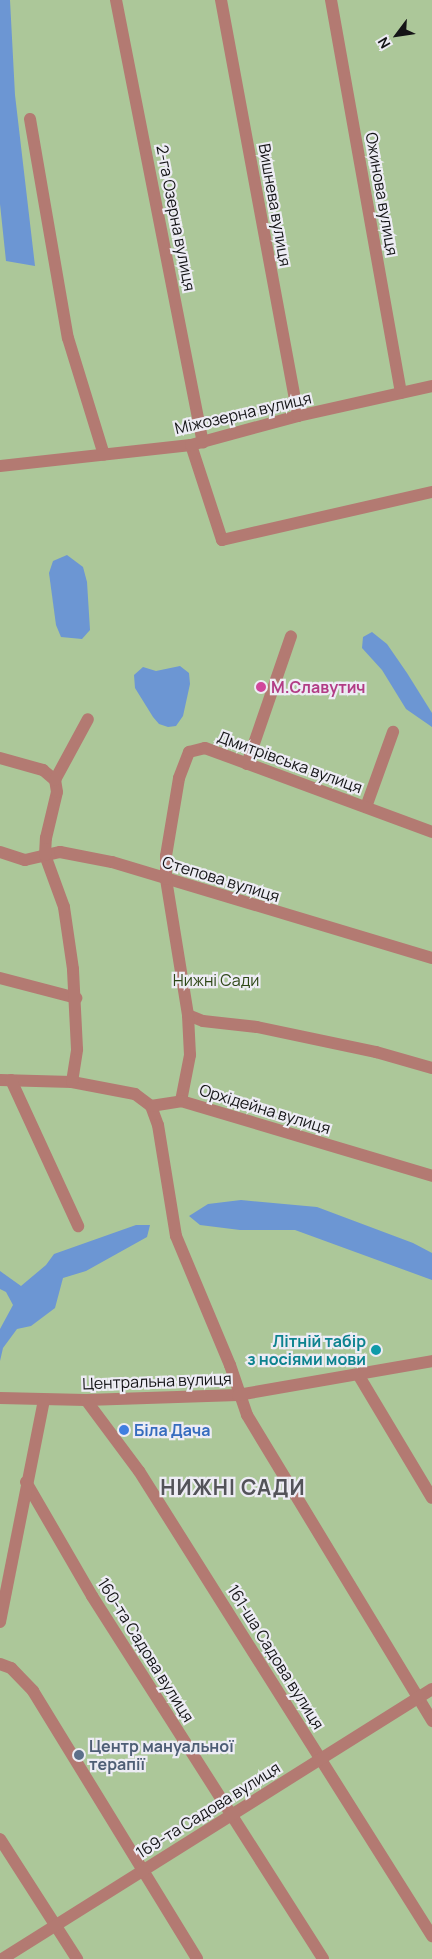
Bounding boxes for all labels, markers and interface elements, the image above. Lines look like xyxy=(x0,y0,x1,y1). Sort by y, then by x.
north arrow xyxy=(372,10,422,60)
text: N xyxy=(373,34,394,52)
street label: Ожинова вулиця xyxy=(362,131,402,257)
street label: Вишнева вулиця xyxy=(255,142,295,268)
street label: 2-га Озерна вулиця xyxy=(152,143,200,293)
street label: Міжозерна вулиця xyxy=(173,388,313,438)
place label: М.Славутич xyxy=(271,677,366,697)
marker: М.Славутич xyxy=(255,681,267,693)
street label: Дмитрівська вулиця xyxy=(215,727,365,797)
street label: Степова вулиця xyxy=(160,852,282,906)
park label: Нижні Сади xyxy=(173,970,259,990)
street label: Орхідейна вулиця xyxy=(197,1080,333,1138)
place label: Літній табір з носіями мови xyxy=(247,1331,366,1369)
marker: Літній табір з носіями мови xyxy=(370,1344,382,1356)
street label: Центральна вулиця xyxy=(82,1369,232,1393)
place label: Біла Дача xyxy=(134,1420,210,1440)
marker: Біла Дача xyxy=(118,1424,130,1436)
district label: НИЖНІ САДИ xyxy=(159,1474,307,1500)
street label: 160-та Садова вулиця xyxy=(94,1574,198,1726)
street label: 161-ша Садова вулиця xyxy=(224,1581,328,1733)
place label: Центр мануальної терапії xyxy=(89,1736,234,1774)
marker: Центр мануальної терапії xyxy=(73,1749,85,1761)
street label: 169-та Садова вулиця xyxy=(132,1758,284,1862)

